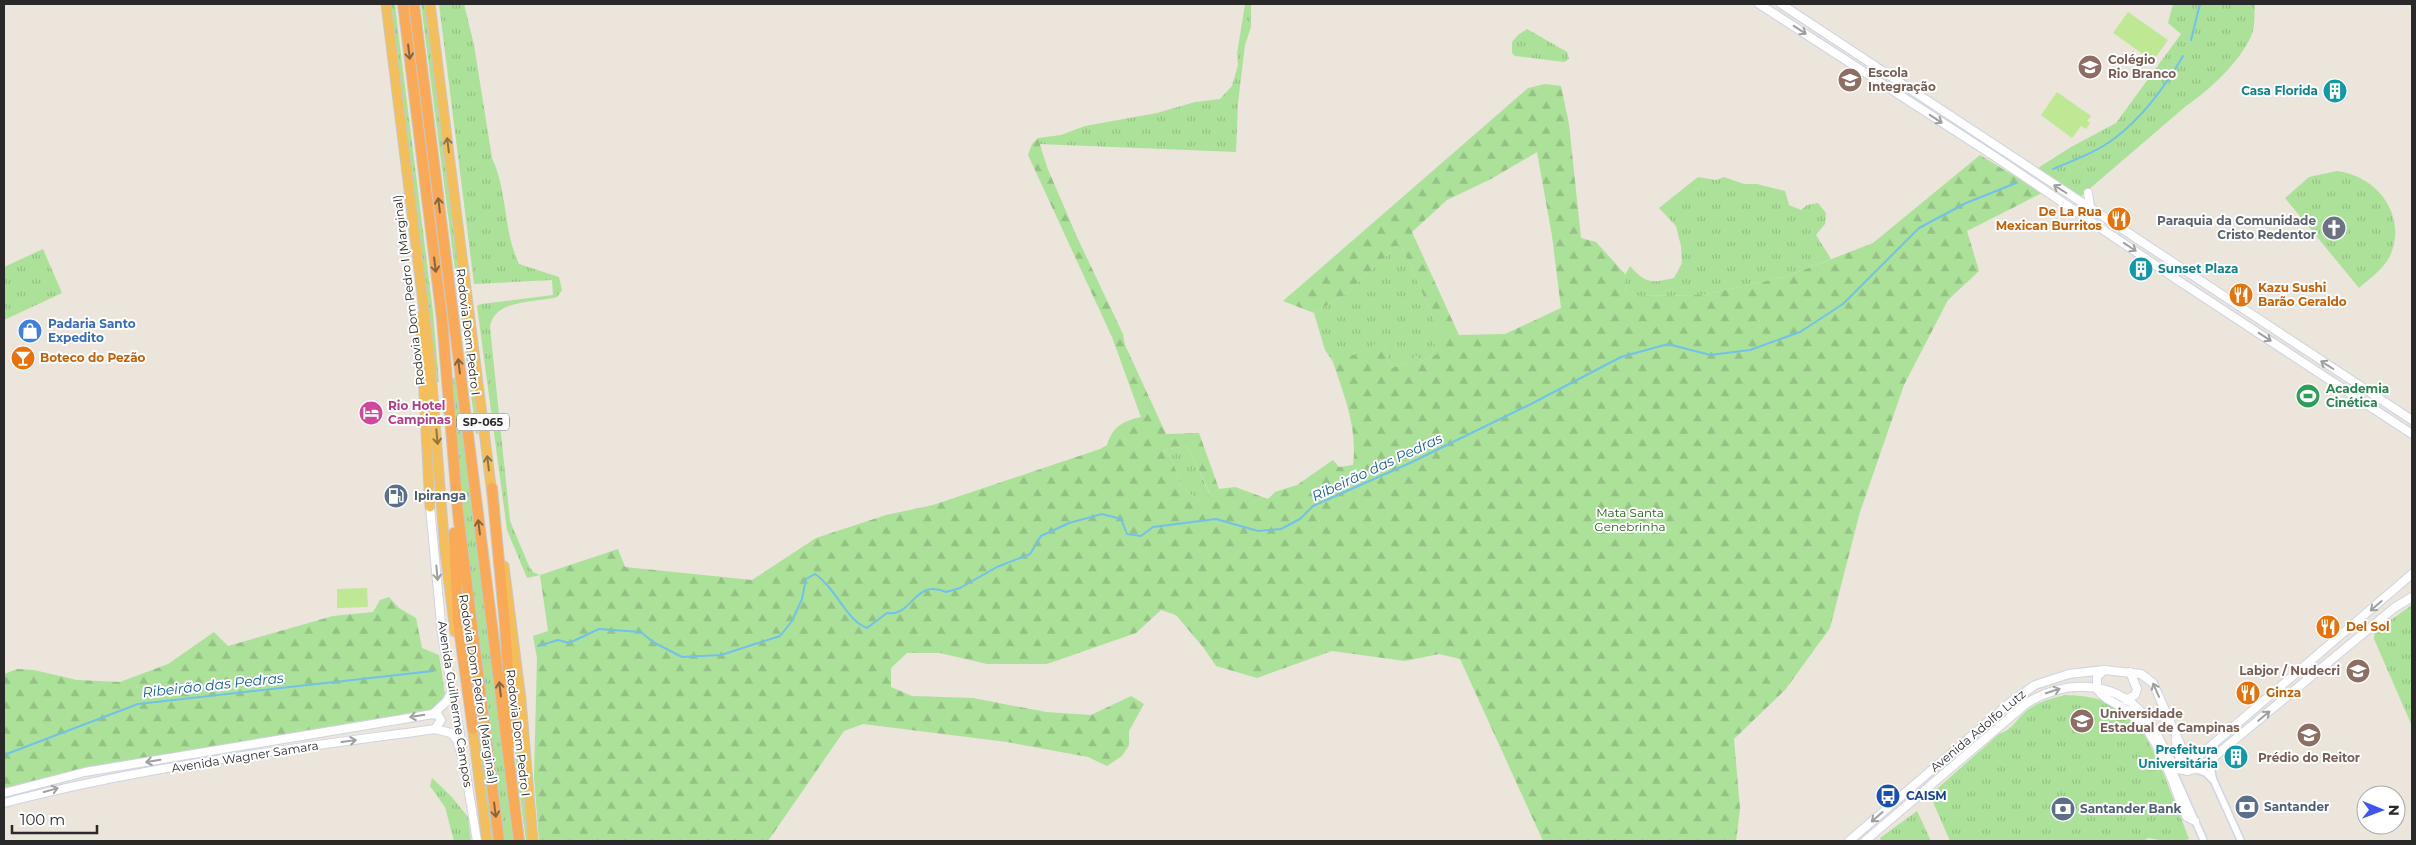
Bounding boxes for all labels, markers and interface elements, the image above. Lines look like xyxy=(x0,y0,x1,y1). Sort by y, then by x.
one-way arrow xyxy=(1792,26,1806,36)
one-way arrow xyxy=(404,44,414,60)
place label: Colégio Rio Branco xyxy=(2108,52,2176,81)
school or university icon: Colégio Rio Branco xyxy=(2077,54,2103,80)
place label: Escola Integração xyxy=(1868,65,1936,94)
school or university icon: Escola Integração xyxy=(1837,67,1863,93)
building icon: Casa Florida xyxy=(2322,78,2348,104)
place label: Casa Florida xyxy=(2241,83,2318,98)
one-way arrow xyxy=(1929,113,1943,124)
one-way arrow xyxy=(443,138,453,154)
one-way arrow xyxy=(2054,183,2068,193)
street label: Rodovia Dom Pedro I (Marginal) xyxy=(389,194,428,386)
one-way arrow xyxy=(434,197,444,213)
place label: De La Rua Mexican Burritos xyxy=(1996,204,2103,233)
restaurant icon: De La Rua Mexican Burritos xyxy=(2106,206,2132,232)
place label: Paraquia da Comunidade Cristo Redentor xyxy=(2157,213,2316,242)
church icon: Paraquia da Comunidade Cristo Redentor xyxy=(2321,215,2347,241)
one-way arrow xyxy=(2122,242,2136,252)
building icon: Sunset Plaza xyxy=(2128,256,2154,282)
one-way arrow xyxy=(430,257,440,273)
place label: Sunset Plaza xyxy=(2158,261,2238,276)
street label: Rodovia Dom Pedro I xyxy=(453,268,484,396)
place label: Kazu Sushi Barão Geraldo xyxy=(2258,280,2347,309)
restaurant icon: Kazu Sushi Barão Geraldo xyxy=(2228,282,2254,308)
place label: Padaria Santo Expedito xyxy=(48,316,136,345)
shop icon: Padaria Santo Expedito xyxy=(17,318,43,344)
one-way arrow xyxy=(2257,333,2271,343)
bar icon: Boteco do Pezão xyxy=(10,345,36,371)
place label: Boteco do Pezão xyxy=(40,350,146,365)
one-way arrow xyxy=(454,359,464,375)
one-way arrow xyxy=(2321,359,2335,369)
place label: Academia Cinética xyxy=(2325,381,2389,410)
sports icon: Academia Cinética xyxy=(2295,383,2321,409)
place label: Rio Hotel Campinas xyxy=(388,398,451,427)
hotel icon: Rio Hotel Campinas xyxy=(358,400,384,426)
road number: SP-065 xyxy=(457,414,509,431)
one-way arrow xyxy=(432,429,442,445)
water label: Ribeirão das Pedras xyxy=(1309,429,1445,505)
one-way arrow xyxy=(483,455,493,471)
fuel station icon: Ipiranga xyxy=(383,483,409,509)
place label: Ipiranga xyxy=(414,488,466,503)
park label: Mata Santa Genebrinha xyxy=(1594,505,1666,534)
one-way arrow xyxy=(474,520,484,536)
one-way arrow xyxy=(433,565,442,581)
street label: Rodovia Dom Pedro I (Marginal) xyxy=(456,593,501,785)
one-way arrow xyxy=(2369,600,2382,612)
restaurant icon: Del Sol xyxy=(2315,614,2341,640)
place label: Del Sol xyxy=(2346,619,2390,634)
street label: Avenida Guilherme Campos xyxy=(435,620,476,788)
school or university icon: Labjor / Nudecri xyxy=(2345,658,2371,684)
place label: Labjor / Nudecri xyxy=(2239,663,2340,678)
water label: Ribeirão das Pedras xyxy=(141,669,285,701)
street label: Rodovia Dom Pedro I xyxy=(503,669,534,797)
restaurant icon: Ginza xyxy=(2235,680,2261,706)
one-way arrow xyxy=(495,681,505,697)
one-way arrow xyxy=(2150,683,2160,698)
place label: Ginza xyxy=(2266,685,2301,700)
street label: Avenida Adolfo Lutz xyxy=(1927,686,2028,775)
one-way arrow xyxy=(2044,686,2060,695)
place label: Universidade Estadual de Campinas xyxy=(2100,706,2240,735)
school or university icon: Universidade Estadual de Campinas xyxy=(2069,708,2095,734)
one-way arrow xyxy=(2258,710,2271,722)
one-way arrow xyxy=(409,712,425,722)
school or university icon: Prédio do Reitor xyxy=(2296,722,2322,748)
one-way arrow xyxy=(341,736,357,746)
street label: Avenida Wagner Samara xyxy=(170,737,319,776)
place label: Prefeitura Universitária xyxy=(2138,742,2218,771)
building icon: Prefeitura Universitária xyxy=(2223,744,2249,770)
place label: Prédio do Reitor xyxy=(2258,750,2360,765)
one-way arrow xyxy=(145,756,161,766)
bus stop icon: CAISM xyxy=(1875,783,1901,809)
one-way arrow xyxy=(42,785,58,795)
north arrow xyxy=(2356,785,2406,835)
place label: CAISM xyxy=(1906,788,1947,803)
bank icon: Santander xyxy=(2234,794,2260,820)
bank icon: Santander Bank xyxy=(2050,796,2076,822)
place label: Santander xyxy=(2264,799,2329,814)
one-way arrow xyxy=(490,801,500,817)
place label: Santander Bank xyxy=(2080,801,2181,816)
scale bar xyxy=(12,802,98,834)
text: N xyxy=(2385,804,2403,816)
text: 100 m xyxy=(20,810,65,829)
one-way arrow xyxy=(1871,811,1884,823)

